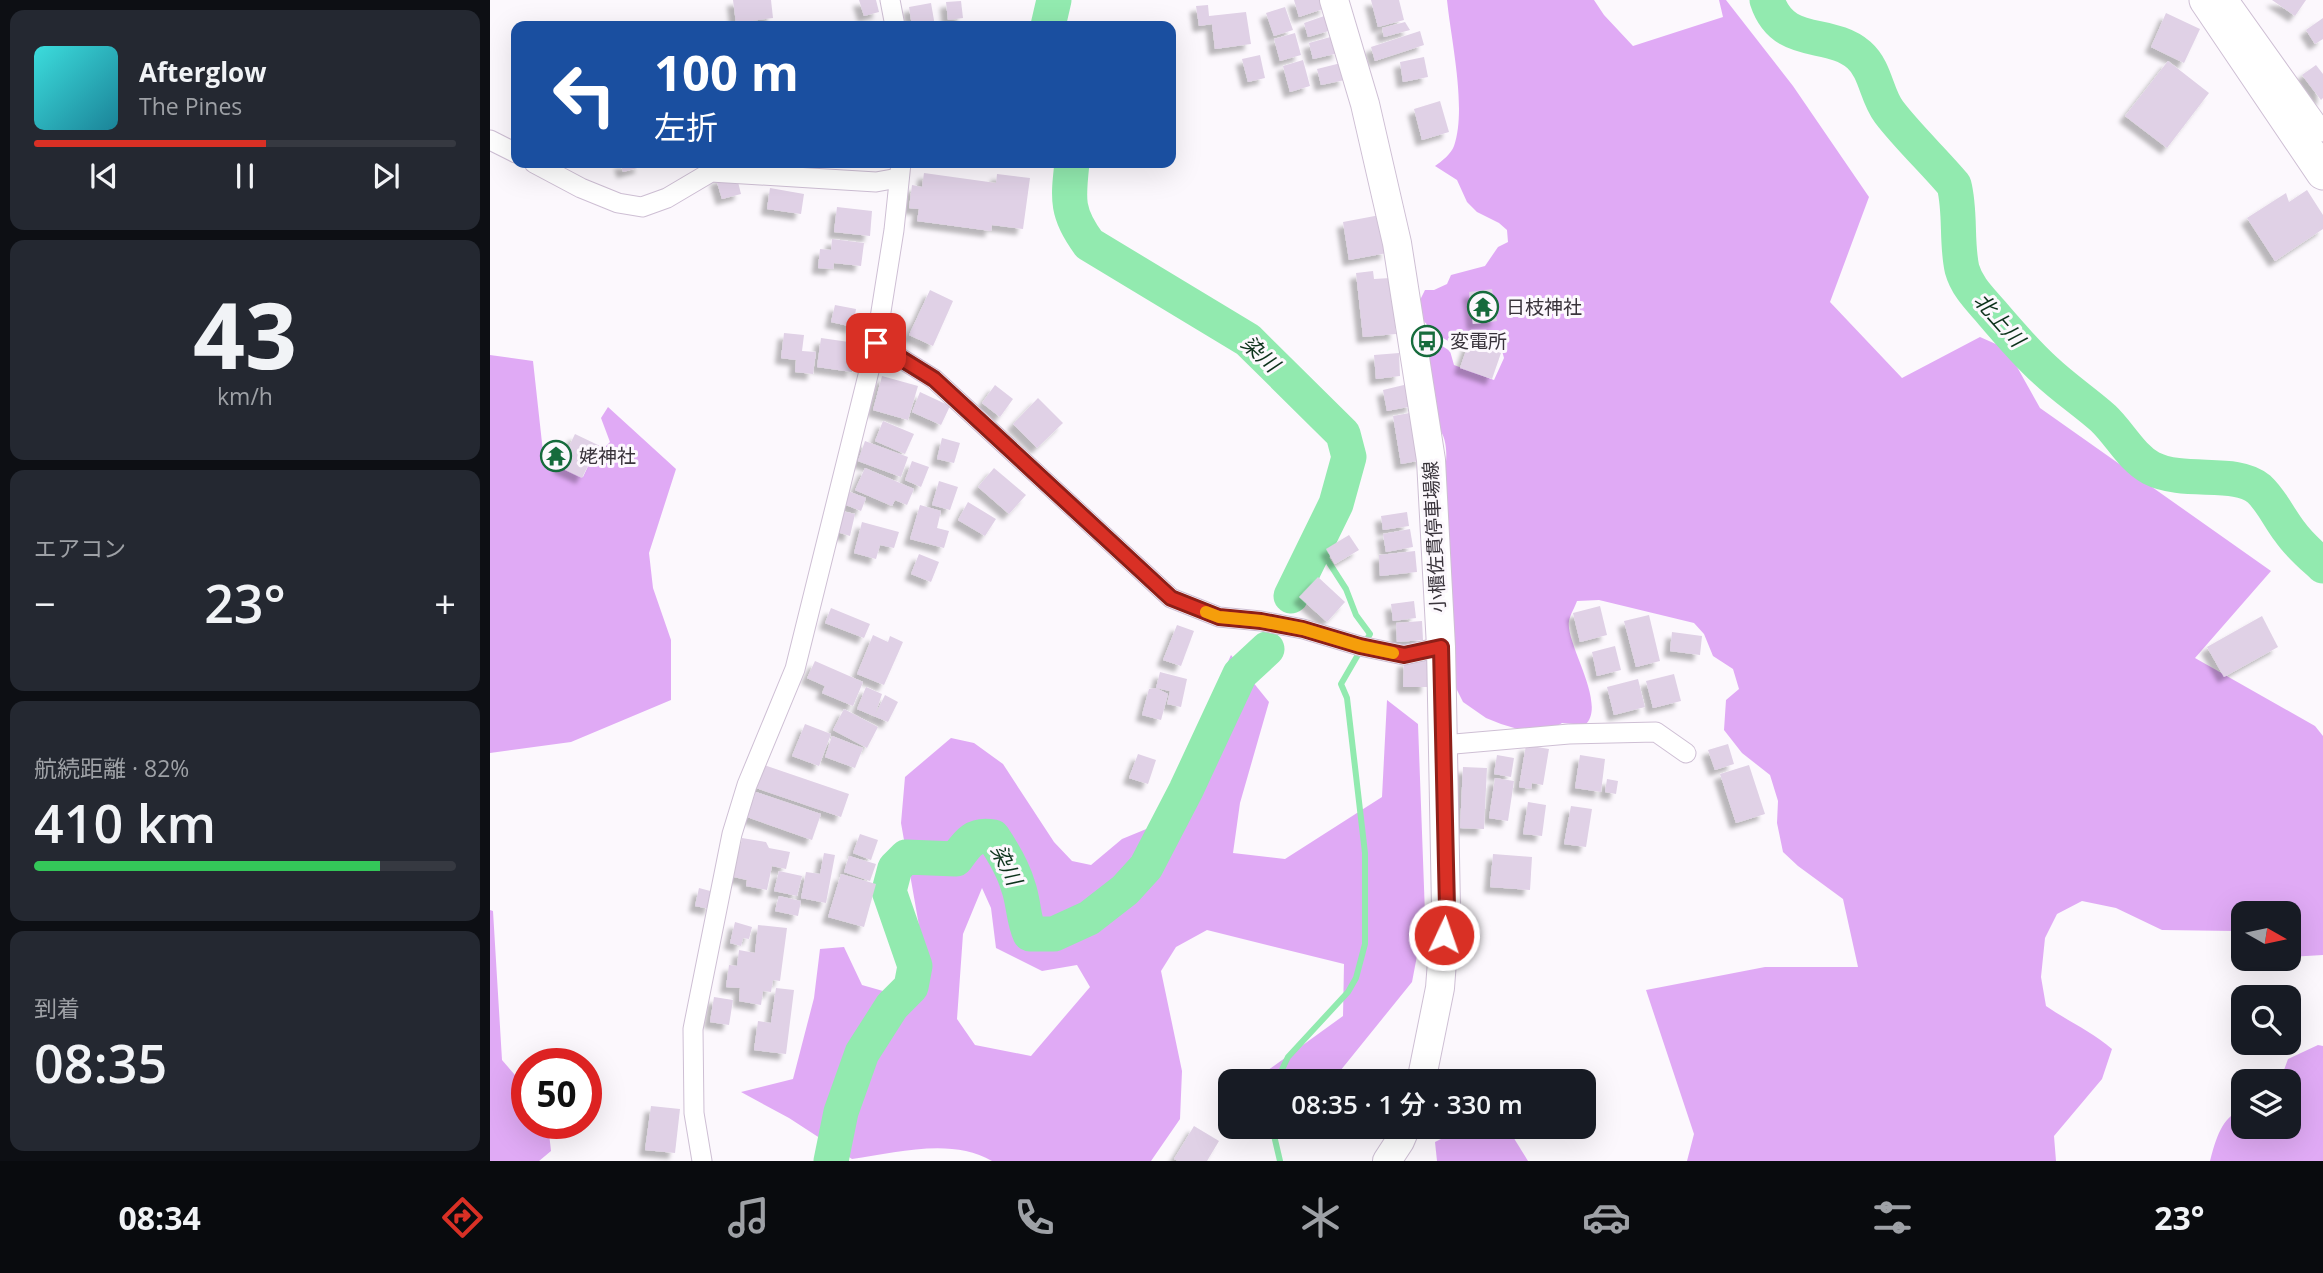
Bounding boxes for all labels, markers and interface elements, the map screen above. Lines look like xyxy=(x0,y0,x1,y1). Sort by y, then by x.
text: 100 m xyxy=(654,39,799,105)
icon: left xyxy=(539,49,630,140)
text: Afterglow xyxy=(139,54,266,90)
text: The Pines xyxy=(139,90,242,122)
text: 左折 xyxy=(654,105,718,148)
icon: previous xyxy=(85,157,123,195)
icon: pause xyxy=(226,157,264,195)
icon: next xyxy=(367,157,405,195)
text: 43 xyxy=(193,272,297,396)
water label: 北上川 xyxy=(1968,287,2033,354)
temple icon: 日枝神社 xyxy=(1466,290,1500,324)
place label: 日枝神社 xyxy=(1506,294,1582,320)
pin xyxy=(846,313,906,373)
icon: arrive xyxy=(857,324,895,362)
bus stop icon: 変電所 xyxy=(1410,324,1444,358)
place label: 変電所 xyxy=(1450,328,1507,354)
water label: 染川 xyxy=(1236,329,1287,379)
text: km/h xyxy=(217,380,273,412)
temple icon: 姥神社 xyxy=(539,439,573,473)
place label: 姥神社 xyxy=(579,443,636,469)
street label: 小櫃佐貫停車場線 xyxy=(1417,460,1451,614)
text: エアコン xyxy=(34,532,126,564)
text: 23° xyxy=(204,567,286,638)
text: − xyxy=(34,577,56,629)
text: + xyxy=(434,577,456,629)
text: 航続距離 · 82% xyxy=(34,752,189,784)
text: 410 km xyxy=(34,787,216,858)
water label: 染川 xyxy=(985,840,1030,891)
position arrow xyxy=(1407,898,1481,972)
north arrow xyxy=(2231,901,2301,971)
map controls xyxy=(2231,901,2301,1139)
button: search xyxy=(2231,985,2301,1055)
text: 到着 xyxy=(34,992,80,1024)
text: 08:35 xyxy=(34,1027,167,1098)
speed limit sign: 50 xyxy=(511,1048,602,1139)
button: layers xyxy=(2231,1069,2301,1139)
text: 08:35 · 1 分 · 330 m xyxy=(1291,1086,1523,1122)
icon: directions xyxy=(438,1193,487,1242)
icon: music xyxy=(724,1193,773,1242)
icon: phone xyxy=(1010,1193,1059,1242)
icon: climate xyxy=(1296,1193,1345,1242)
icon: car xyxy=(1582,1193,1631,1242)
icon: filters xyxy=(1868,1193,1917,1242)
text: 08:34 xyxy=(119,1196,201,1239)
text: 23° xyxy=(2154,1196,2204,1239)

